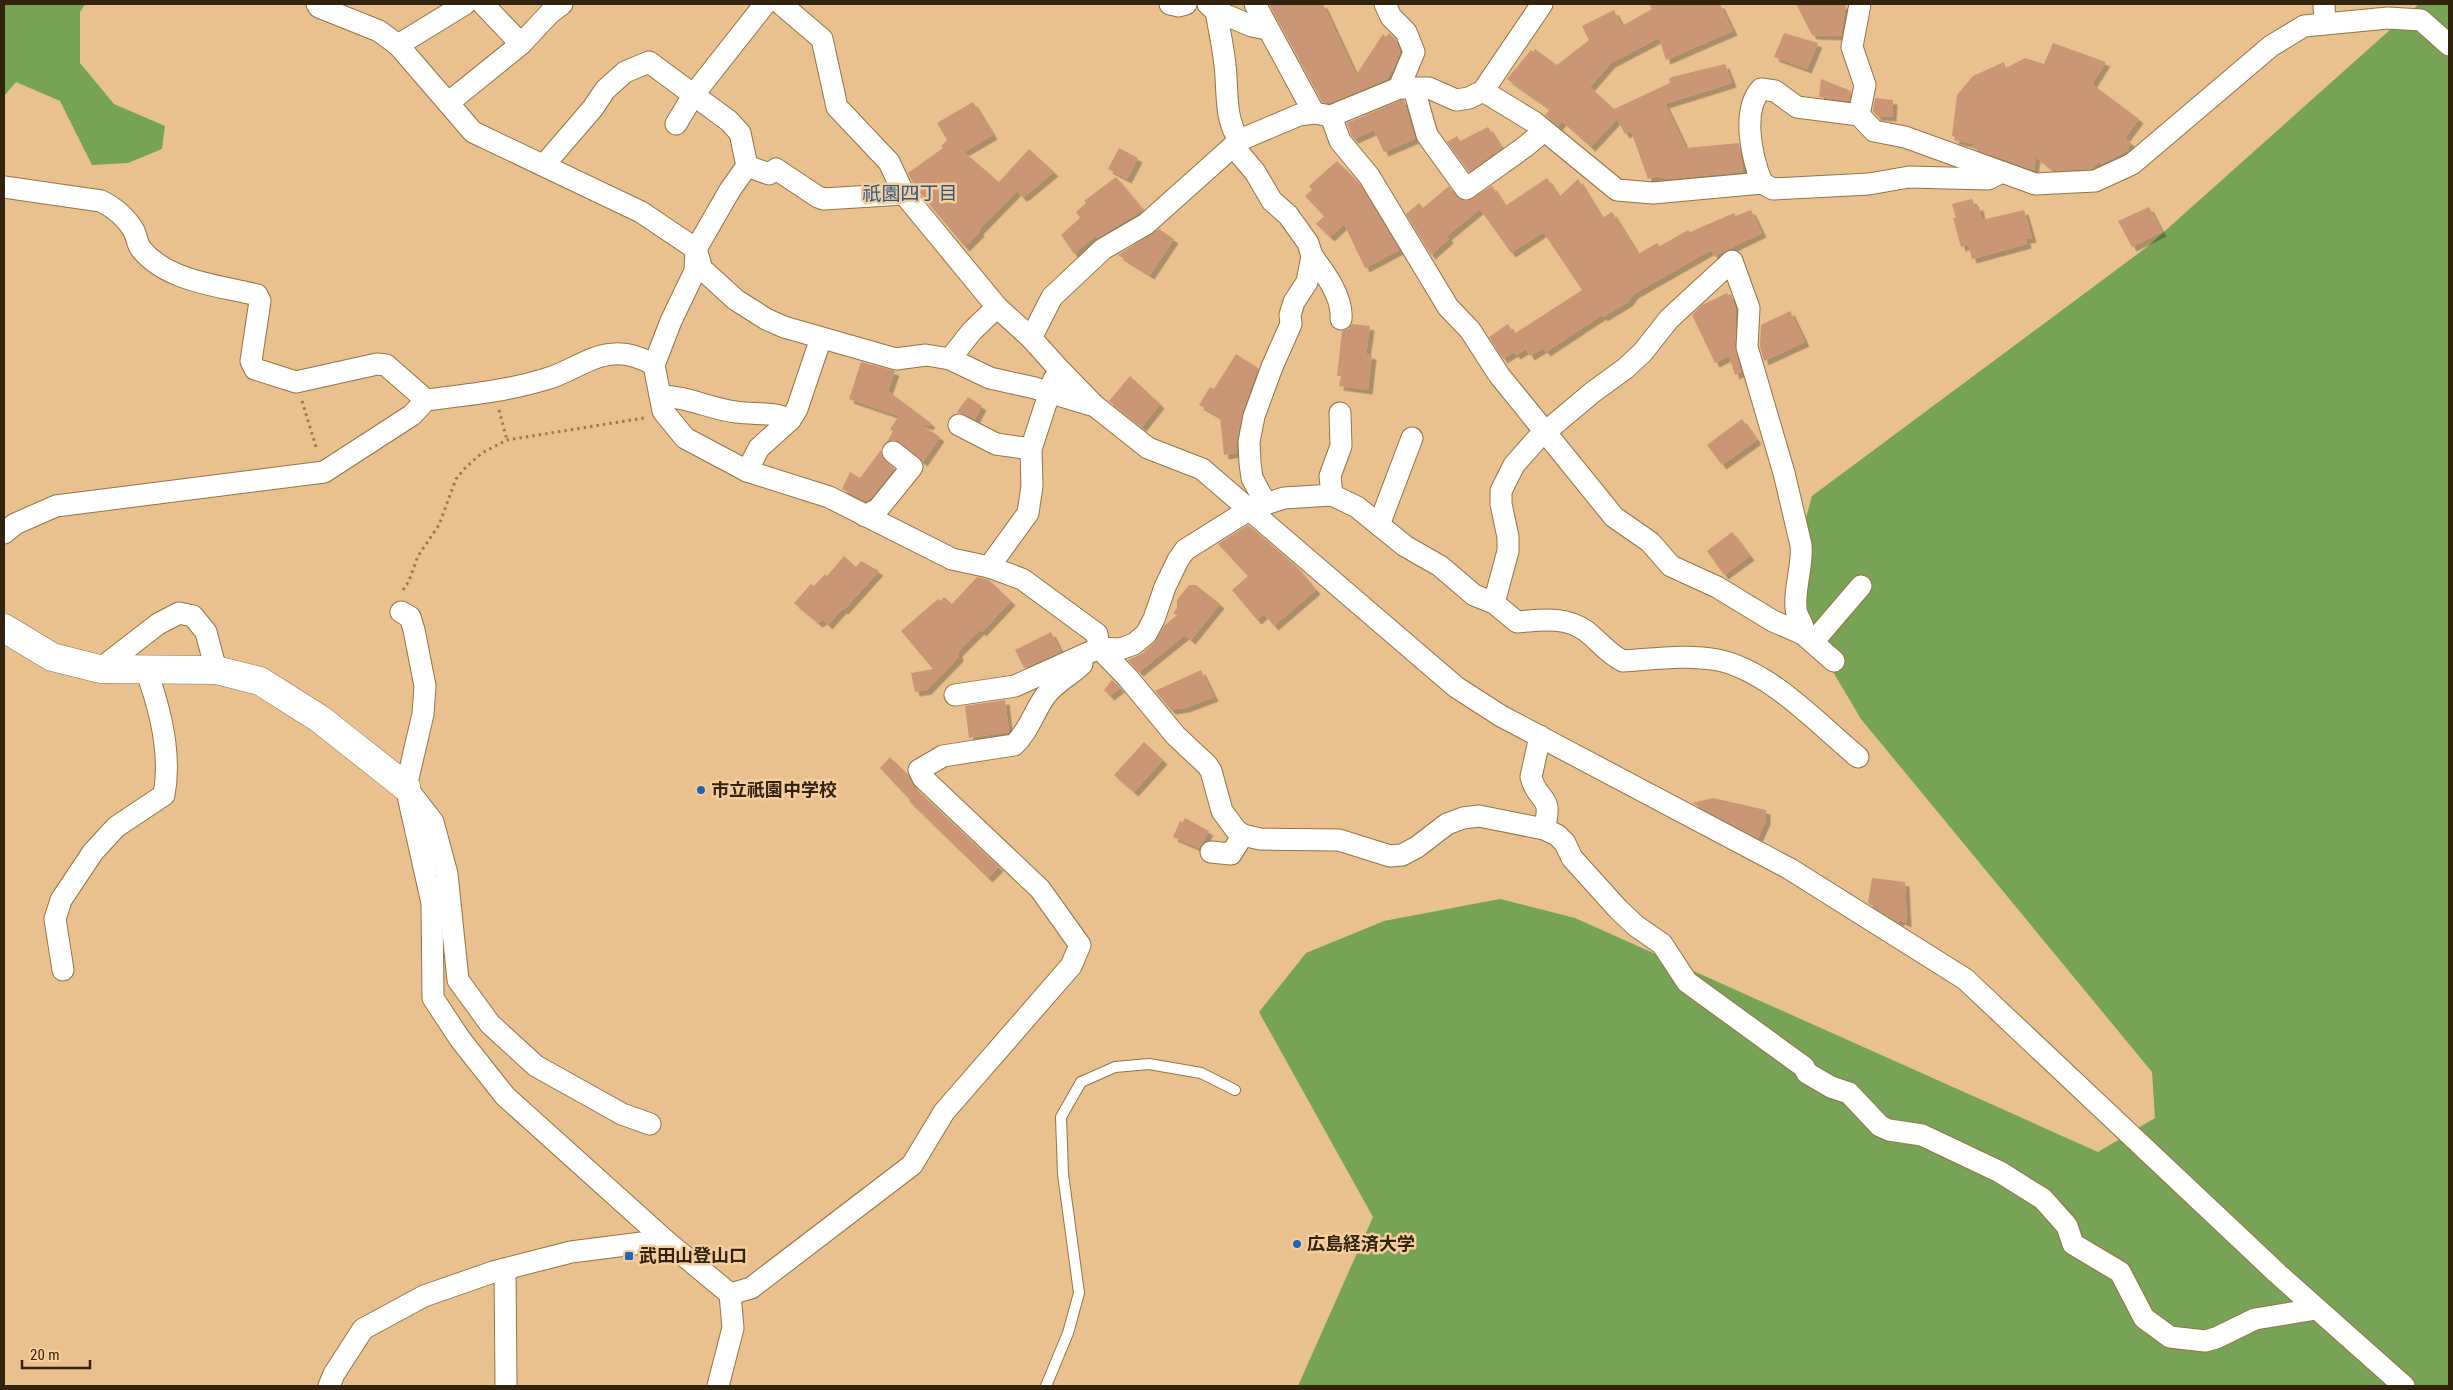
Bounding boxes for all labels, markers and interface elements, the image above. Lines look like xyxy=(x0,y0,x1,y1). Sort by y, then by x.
district label: 祇園四丁目 xyxy=(862,182,958,205)
place label: 市立祇園中学校 xyxy=(711,779,837,800)
marker: 市立祇園中学校 xyxy=(695,784,707,796)
place label: 広島経済大学 xyxy=(1307,1233,1415,1254)
marker: 広島経済大学 xyxy=(1291,1238,1303,1250)
place label: 武田山登山口 xyxy=(639,1245,747,1266)
marker: 武田山登山口 xyxy=(623,1250,635,1262)
scale bar xyxy=(22,1338,90,1370)
text: 20 m xyxy=(30,1346,60,1364)

